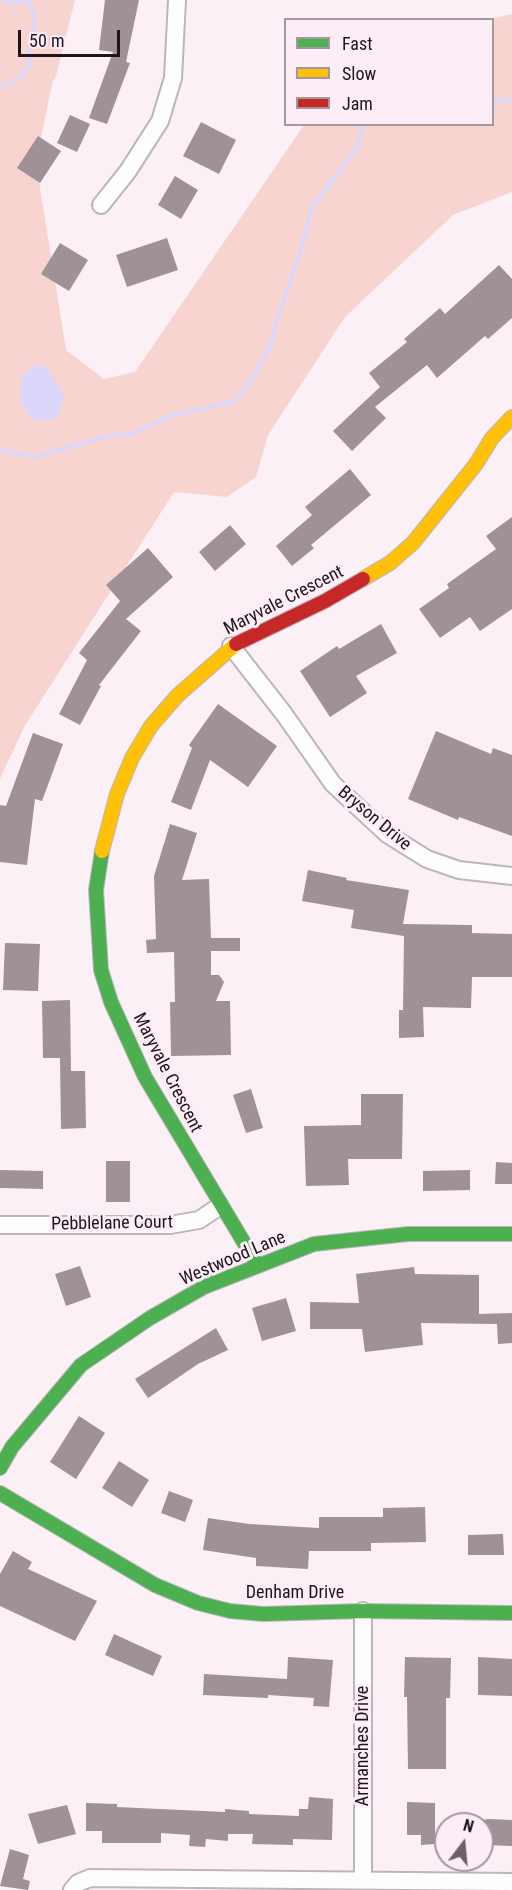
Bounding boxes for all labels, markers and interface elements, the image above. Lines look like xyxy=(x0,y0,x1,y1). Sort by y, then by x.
scale bar xyxy=(21,18,123,56)
legend xyxy=(284,18,494,126)
text: 50 m xyxy=(29,30,64,51)
text: Fast xyxy=(342,33,373,54)
text: Slow xyxy=(342,63,376,84)
text: Jam xyxy=(342,93,373,114)
street label: Maryvale Crescent xyxy=(221,562,347,640)
street label: Bryson Drive xyxy=(333,782,415,856)
street label: Maryvale Crescent xyxy=(128,1010,206,1136)
street label: Pebblelane Court xyxy=(51,1212,173,1236)
street label: Westwood Lane xyxy=(177,1227,289,1291)
street label: Denham Drive xyxy=(246,1582,344,1604)
street label: Armanches Drive xyxy=(352,1686,374,1806)
north arrow xyxy=(434,1812,494,1872)
text: N xyxy=(461,1816,476,1837)

